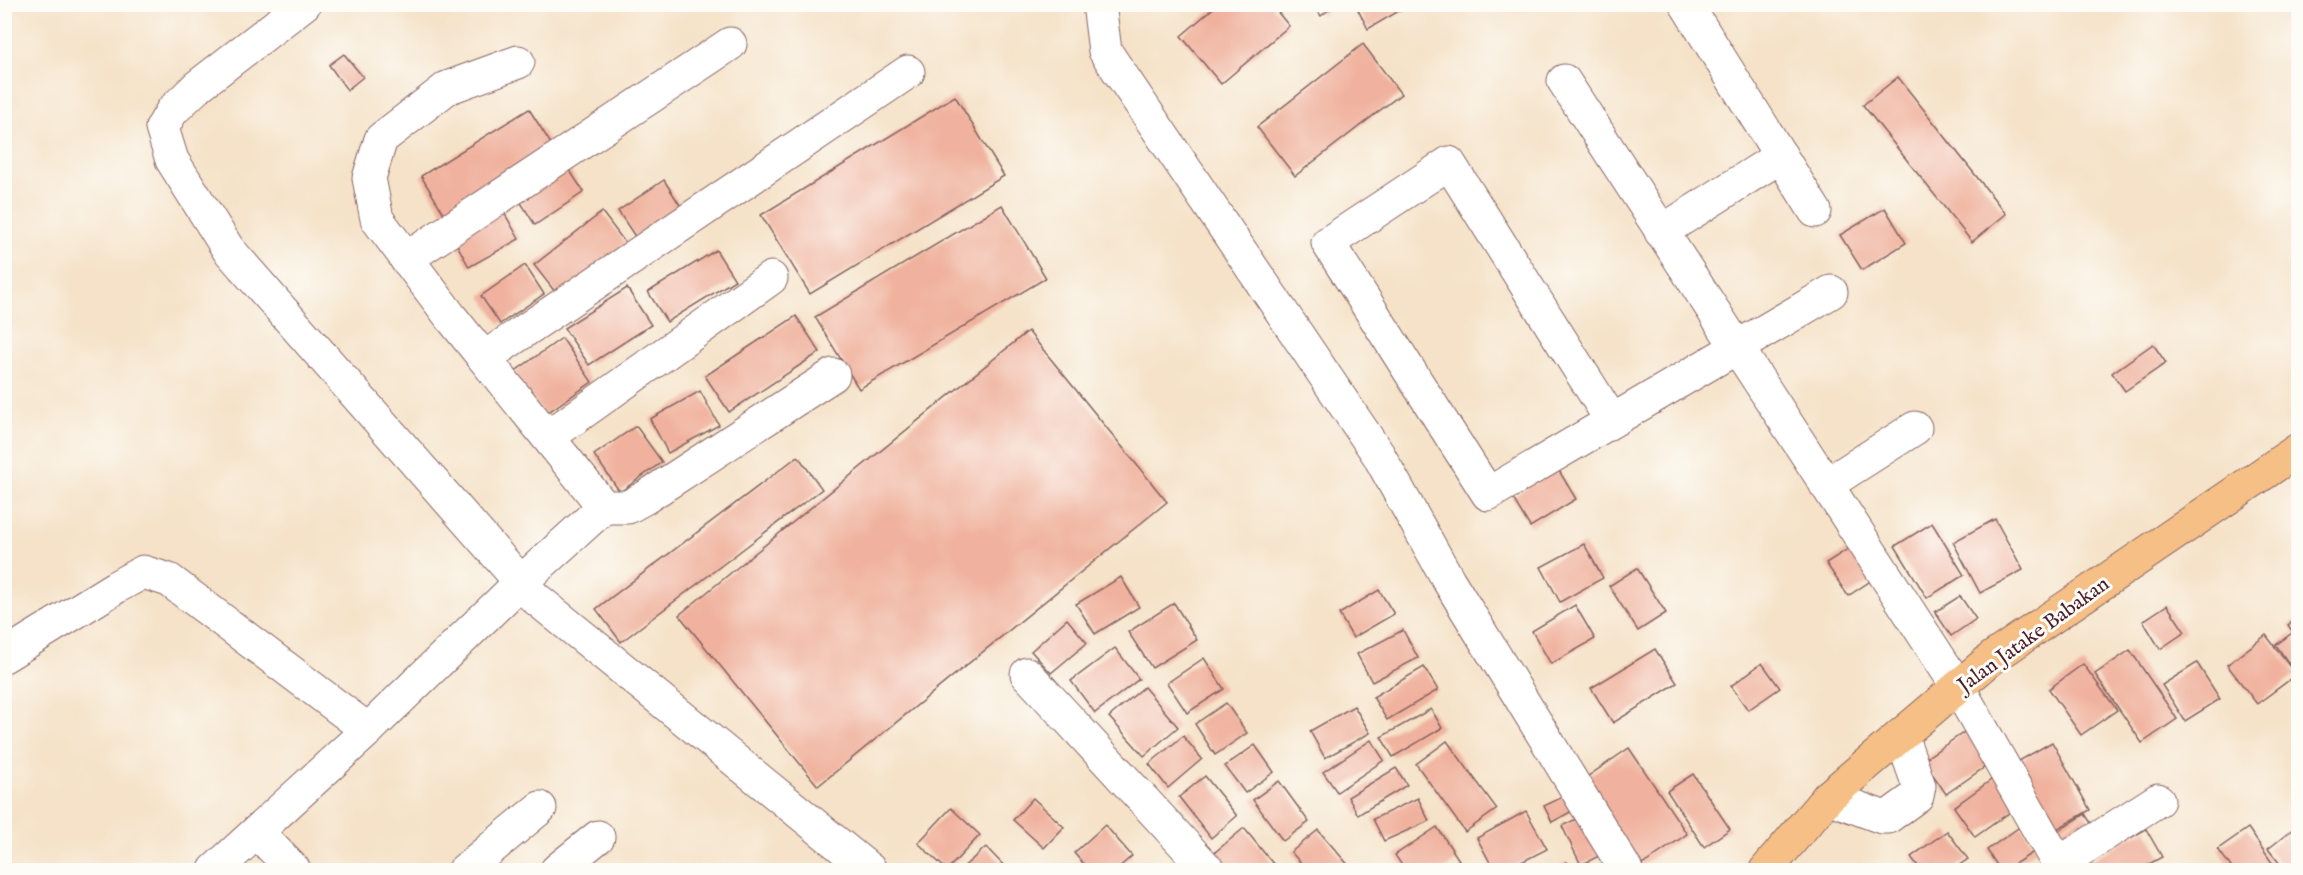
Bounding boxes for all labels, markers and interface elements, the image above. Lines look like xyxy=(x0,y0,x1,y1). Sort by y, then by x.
street label: Jalan Jatake Babakan xyxy=(1951,571,2115,701)

